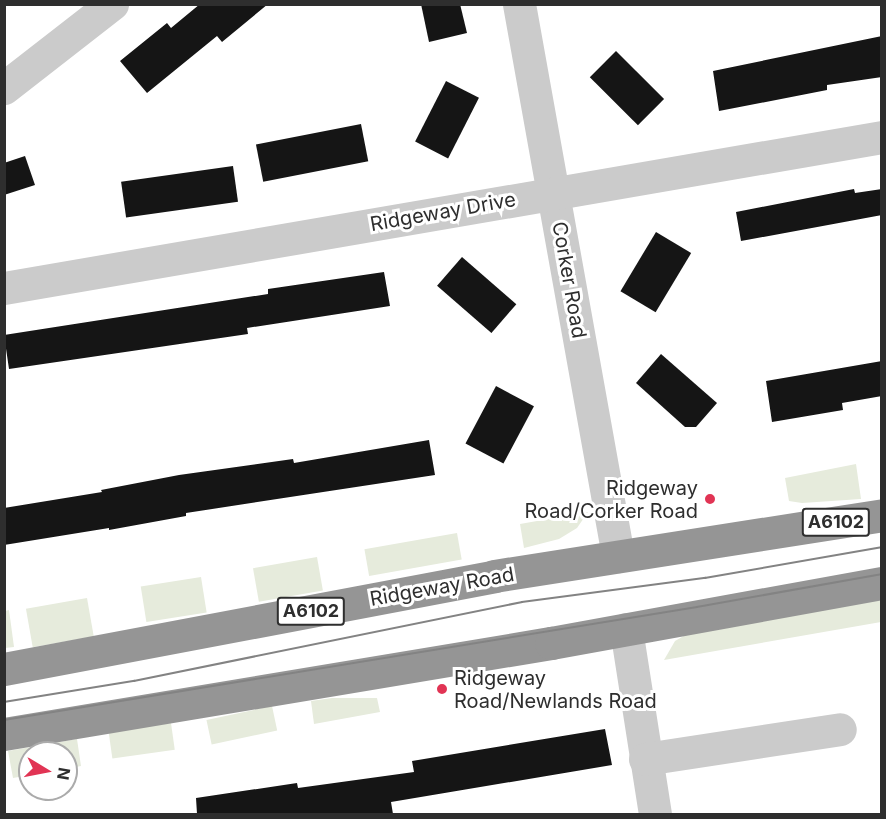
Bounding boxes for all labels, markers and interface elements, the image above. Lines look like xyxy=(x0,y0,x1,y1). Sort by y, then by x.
street label: Ridgeway Drive xyxy=(368,187,518,237)
street label: Corker Road xyxy=(547,220,591,340)
place label: Ridgeway Road/Corker Road xyxy=(525,476,698,523)
marker: Ridgeway Road/Corker Road xyxy=(703,492,717,506)
road number: A6102 xyxy=(802,507,870,537)
street label: Ridgeway Road xyxy=(368,563,516,611)
road number: A6102 xyxy=(276,596,346,626)
place label: Ridgeway Road/Newlands Road xyxy=(454,666,657,713)
marker: Ridgeway Road/Newlands Road xyxy=(435,682,449,696)
north arrow xyxy=(18,741,78,801)
text: N xyxy=(53,766,75,782)

